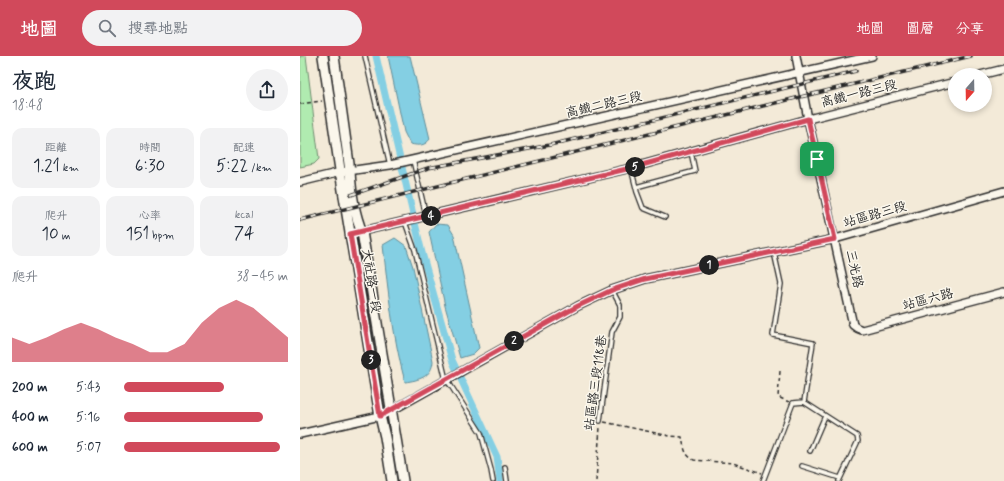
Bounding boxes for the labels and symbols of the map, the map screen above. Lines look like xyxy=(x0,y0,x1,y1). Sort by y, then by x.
north arrow xyxy=(948,68,992,112)
street label: 高鐵一路三段 xyxy=(819,76,899,112)
street label: 高鐵二路三段 xyxy=(564,88,644,122)
pin xyxy=(800,142,834,176)
pin: 5 xyxy=(625,157,645,177)
street label: 站區路三段 xyxy=(841,198,909,232)
pin: 4 xyxy=(421,206,441,226)
street label: 大社路一段 xyxy=(358,248,384,314)
street label: 三光路 xyxy=(842,248,866,290)
pin: 1 xyxy=(699,255,719,275)
street label: 站區六路 xyxy=(901,285,955,315)
pin: 2 xyxy=(504,331,524,351)
street label: 站區路三段118巷 xyxy=(581,334,611,432)
pin: 3 xyxy=(361,350,381,370)

